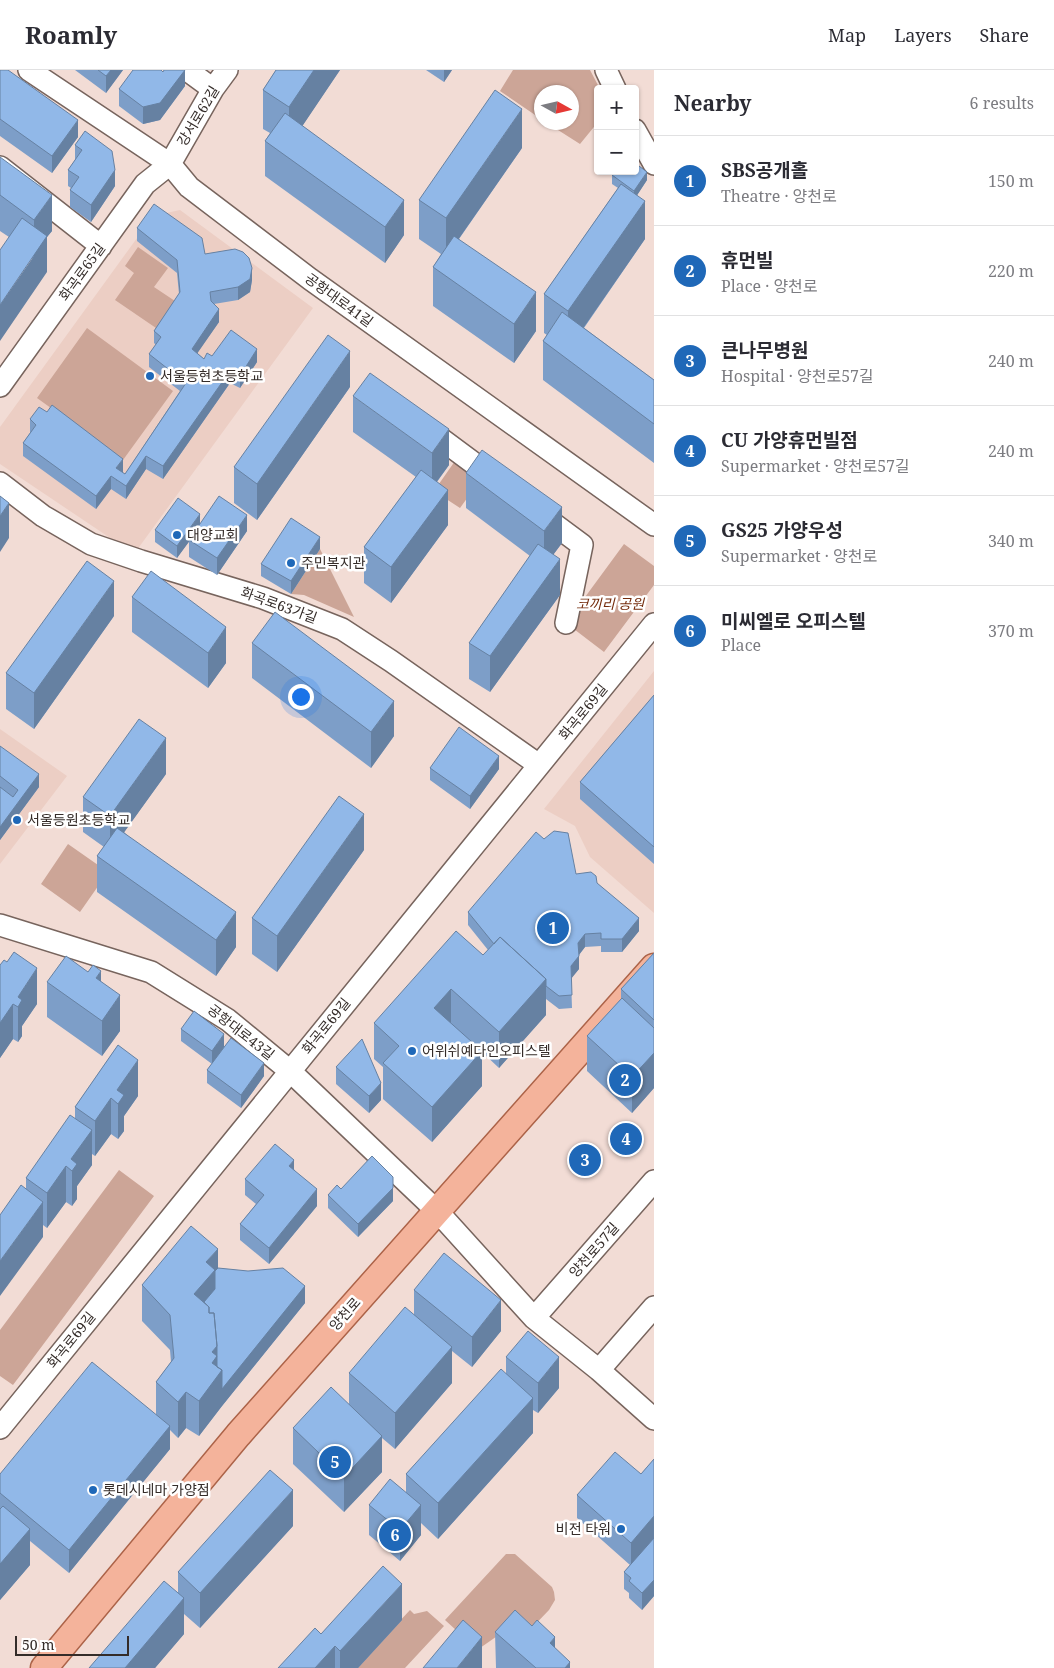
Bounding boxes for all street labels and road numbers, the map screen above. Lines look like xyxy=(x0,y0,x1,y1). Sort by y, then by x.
street label: 강서로62길 xyxy=(172,82,223,149)
street label: 화곡로65길 xyxy=(54,239,109,304)
street label: 공항대로41길 xyxy=(301,268,377,331)
street label: 화곡로63가길 xyxy=(238,582,320,627)
street label: 화곡로69길 xyxy=(554,680,611,744)
street label: 화곡로69길 xyxy=(297,994,354,1058)
street label: 공항대로43길 xyxy=(204,999,279,1064)
street label: 양천로57길 xyxy=(564,1218,623,1281)
street label: 양천로 xyxy=(325,1293,365,1334)
street label: 화곡로69길 xyxy=(42,1308,99,1372)

